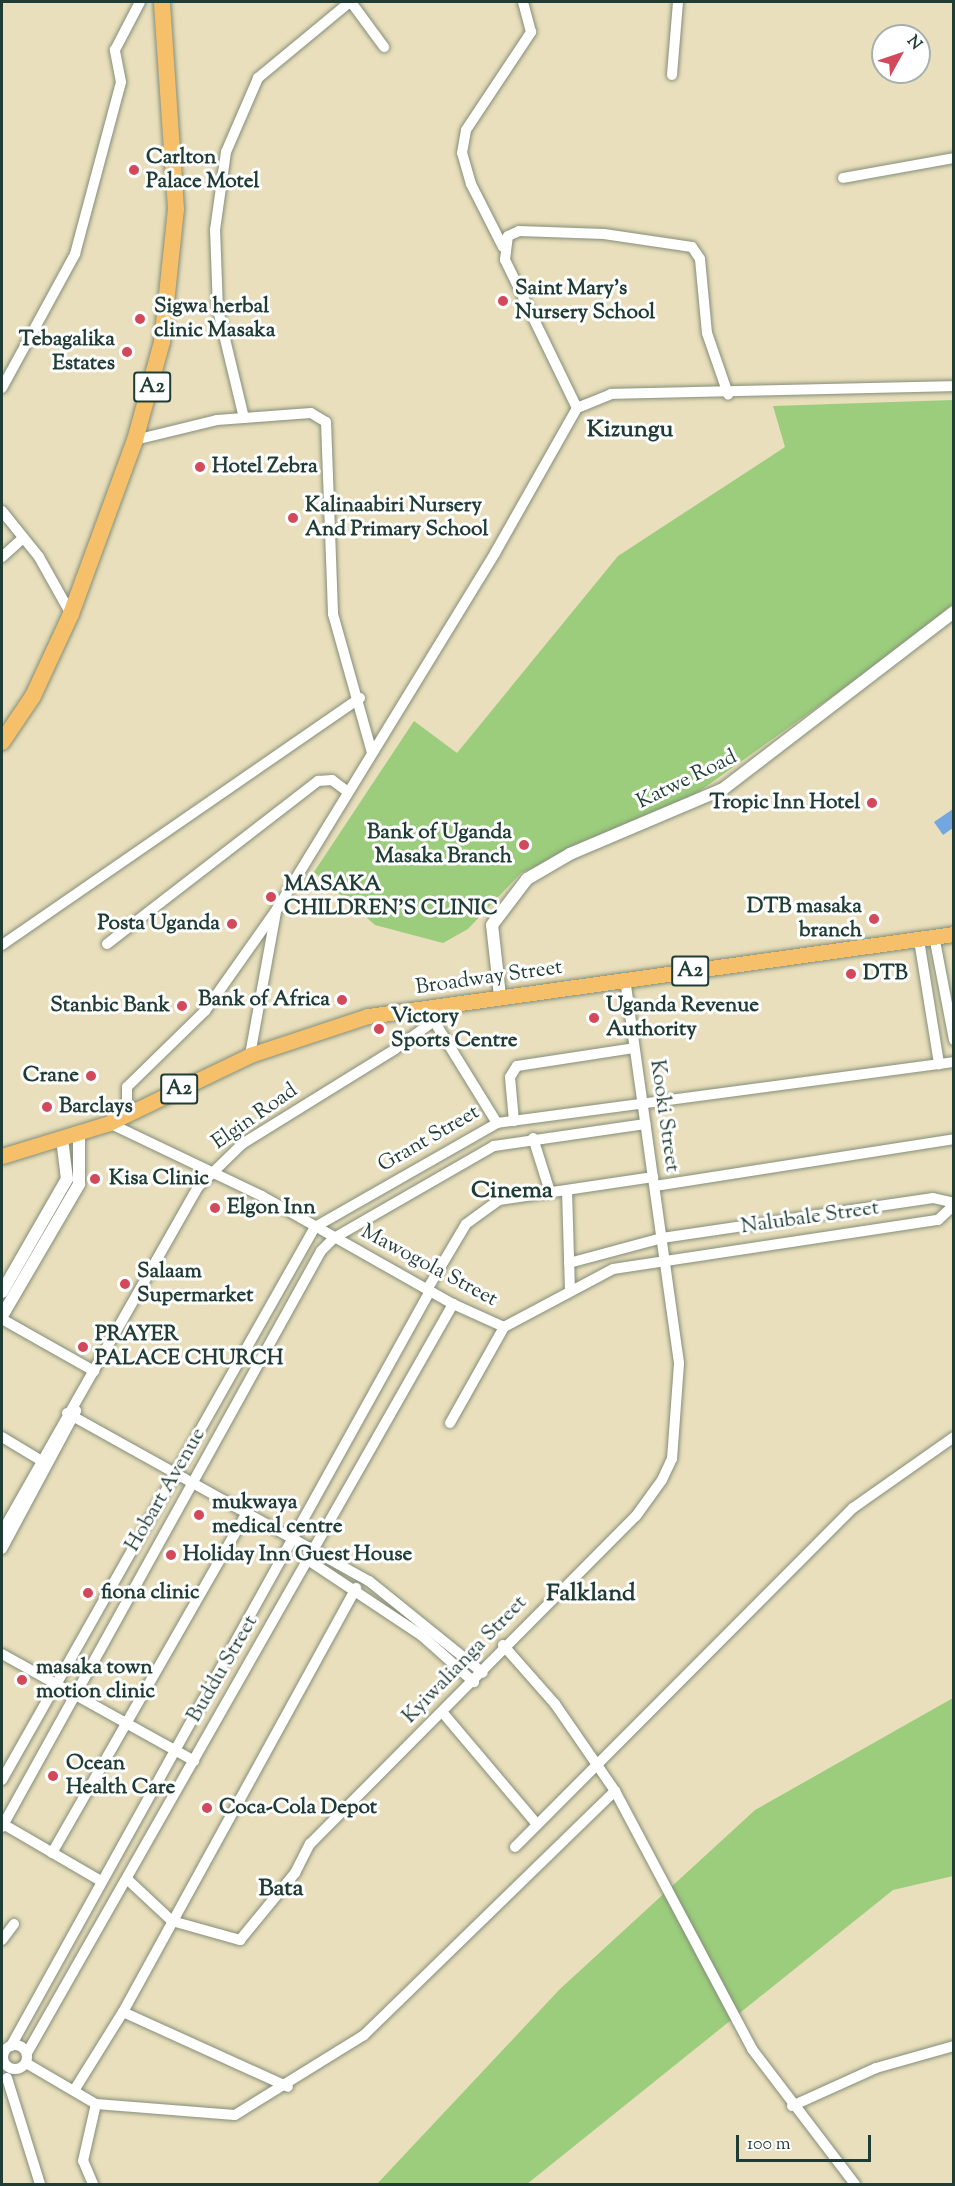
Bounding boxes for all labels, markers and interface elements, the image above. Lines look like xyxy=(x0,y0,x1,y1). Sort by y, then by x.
north arrow xyxy=(871,24,931,84)
text: N xyxy=(901,31,927,56)
place label: Carlton Palace Motel xyxy=(146,145,259,195)
marker: Carlton Palace Motel xyxy=(127,163,141,177)
place label: Saint Mary's Nursery School xyxy=(515,276,655,326)
place label: Sigwa herbal clinic Masaka xyxy=(154,294,275,344)
marker: Saint Mary's Nursery School xyxy=(496,294,510,308)
marker: Sigwa herbal clinic Masaka xyxy=(131,310,149,328)
place label: Tebagalika Estates xyxy=(19,327,115,377)
marker: Tebagalika Estates xyxy=(120,345,134,359)
road number: A2 xyxy=(132,370,172,404)
district label: Kizungu xyxy=(587,417,673,445)
place label: Hotel Zebra xyxy=(212,454,318,480)
marker: Hotel Zebra xyxy=(193,460,207,474)
place label: Kalinaabiri Nursery And Primary School xyxy=(305,493,488,543)
marker: Kalinaabiri Nursery And Primary School xyxy=(286,511,300,525)
street label: Katwe Road xyxy=(633,745,741,815)
place label: Tropic Inn Hotel xyxy=(710,790,860,816)
marker: Tropic Inn Hotel xyxy=(865,796,879,810)
place label: Bank of Uganda Masaka Branch xyxy=(367,820,512,870)
marker: Bank of Uganda Masaka Branch xyxy=(517,838,531,852)
place label: MASAKA CHILDREN'S CLINIC xyxy=(284,872,498,922)
marker: MASAKA CHILDREN'S CLINIC xyxy=(262,888,280,906)
place label: DTB masaka branch xyxy=(747,894,862,944)
place label: Posta Uganda xyxy=(98,911,220,937)
marker: DTB masaka branch xyxy=(867,912,881,926)
marker: Posta Uganda xyxy=(225,917,239,931)
road number: A2 xyxy=(670,954,710,988)
street label: Broadway Street xyxy=(414,955,564,1001)
place label: DTB xyxy=(863,961,908,987)
marker: DTB xyxy=(844,967,858,981)
place label: Bank of Africa xyxy=(198,987,330,1013)
place label: Stanbic Bank xyxy=(50,993,170,1019)
marker: Bank of Africa xyxy=(335,993,349,1007)
place label: Uganda Revenue Authority xyxy=(606,993,759,1043)
marker: Stanbic Bank xyxy=(175,999,189,1013)
place label: Victory Sports Centre xyxy=(391,1004,518,1054)
marker: Uganda Revenue Authority xyxy=(587,1011,601,1025)
marker: Victory Sports Centre xyxy=(372,1022,386,1036)
street label: Kooki Street xyxy=(644,1058,684,1174)
place label: Crane xyxy=(23,1063,79,1089)
marker: Crane xyxy=(84,1069,98,1083)
road number: A2 xyxy=(160,1072,198,1106)
street label: Elgin Road xyxy=(207,1078,303,1156)
place label: Barclays xyxy=(59,1094,133,1120)
marker: Barclays xyxy=(40,1100,54,1114)
street label: Grant Street xyxy=(374,1100,484,1178)
place label: Kisa Clinic xyxy=(109,1166,209,1192)
marker: Kisa Clinic xyxy=(86,1170,104,1188)
district label: Cinema xyxy=(471,1178,553,1206)
place label: Elgon Inn xyxy=(227,1195,316,1221)
street label: Nalubale Street xyxy=(739,1196,881,1240)
marker: Elgon Inn xyxy=(208,1201,222,1215)
street label: Mawogola Street xyxy=(356,1219,502,1313)
place label: Salaam Supermarket xyxy=(137,1259,253,1309)
marker: Salaam Supermarket xyxy=(118,1277,132,1291)
place label: PRAYER PALACE CHURCH xyxy=(95,1322,283,1372)
marker: PRAYER PALACE CHURCH xyxy=(76,1340,90,1354)
street label: Hobart Avenue xyxy=(120,1424,212,1556)
place label: mukwaya medical centre xyxy=(212,1490,342,1540)
marker: mukwaya medical centre xyxy=(190,1506,208,1524)
place label: Holiday Inn Guest House xyxy=(183,1542,412,1568)
marker: Holiday Inn Guest House xyxy=(164,1548,178,1562)
place label: fiona clinic xyxy=(101,1580,199,1606)
district label: Falkland xyxy=(546,1581,636,1609)
marker: fiona clinic xyxy=(79,1584,97,1602)
street label: Kyiwalianga Street xyxy=(398,1591,532,1729)
street label: Buddu Street xyxy=(182,1611,264,1727)
place label: masaka town motion clinic xyxy=(36,1655,155,1705)
marker: masaka town motion clinic xyxy=(13,1671,31,1689)
place label: Ocean Health Care xyxy=(66,1751,175,1801)
marker: Ocean Health Care xyxy=(44,1767,62,1785)
place label: Coca-Cola Depot xyxy=(219,1795,377,1821)
marker: Coca-Cola Depot xyxy=(200,1801,214,1815)
district label: Bata xyxy=(258,1876,304,1904)
scale bar xyxy=(739,2123,874,2161)
text: 100 m xyxy=(747,2132,791,2158)

